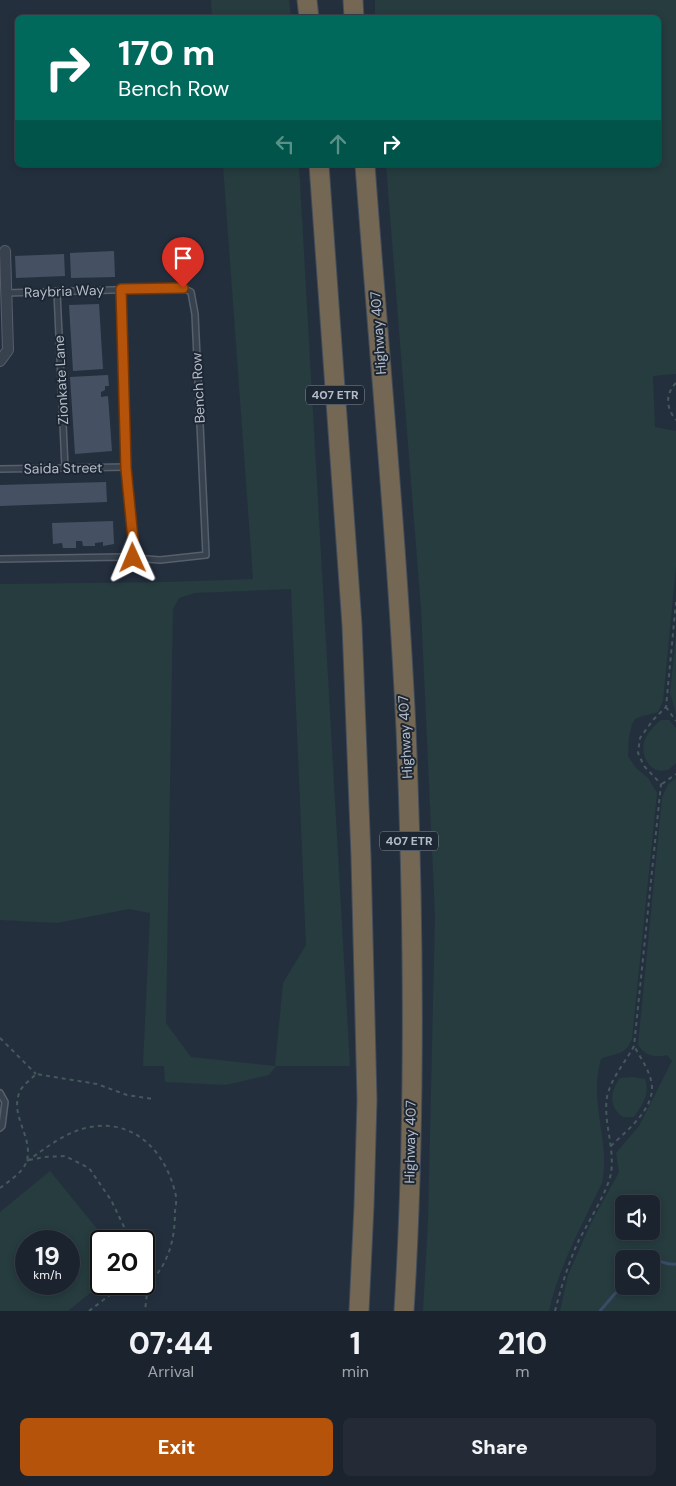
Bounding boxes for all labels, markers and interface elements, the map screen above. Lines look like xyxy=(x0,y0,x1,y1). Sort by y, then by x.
text: 170 m xyxy=(118,30,215,76)
icon: right xyxy=(35,35,100,100)
text: Bench Row xyxy=(118,74,229,103)
icon: left xyxy=(271,130,299,158)
icon: ahead xyxy=(324,130,352,158)
icon: right xyxy=(377,130,405,158)
pin xyxy=(162,237,204,288)
icon: arrive xyxy=(169,244,197,272)
street label: Raybria Way xyxy=(24,281,105,301)
street label: Highway 407 xyxy=(366,291,390,375)
street label: Zionkate Lane xyxy=(50,335,72,425)
street label: Bench Row xyxy=(187,352,209,424)
road number: 407 ETR xyxy=(306,386,364,404)
street label: Saida Street xyxy=(23,458,103,478)
position arrow xyxy=(106,531,158,583)
street label: Highway 407 xyxy=(394,695,416,779)
road number: 407 ETR xyxy=(380,831,438,850)
street label: Highway 407 xyxy=(400,1100,420,1184)
map controls xyxy=(615,1195,660,1295)
button: sound xyxy=(615,1195,660,1240)
speed limit sign: 20 xyxy=(90,1230,155,1295)
text: 19 xyxy=(35,1240,60,1273)
button: search xyxy=(615,1250,660,1295)
text: km/h xyxy=(33,1267,62,1283)
text: 07:44 xyxy=(129,1324,213,1363)
text: 1 xyxy=(350,1324,361,1363)
text: 210 xyxy=(498,1324,547,1363)
text: Arrival xyxy=(148,1361,194,1382)
text: min xyxy=(342,1361,369,1382)
text: m xyxy=(515,1361,530,1382)
button: Exit xyxy=(20,1418,333,1476)
button: Share xyxy=(343,1418,656,1476)

